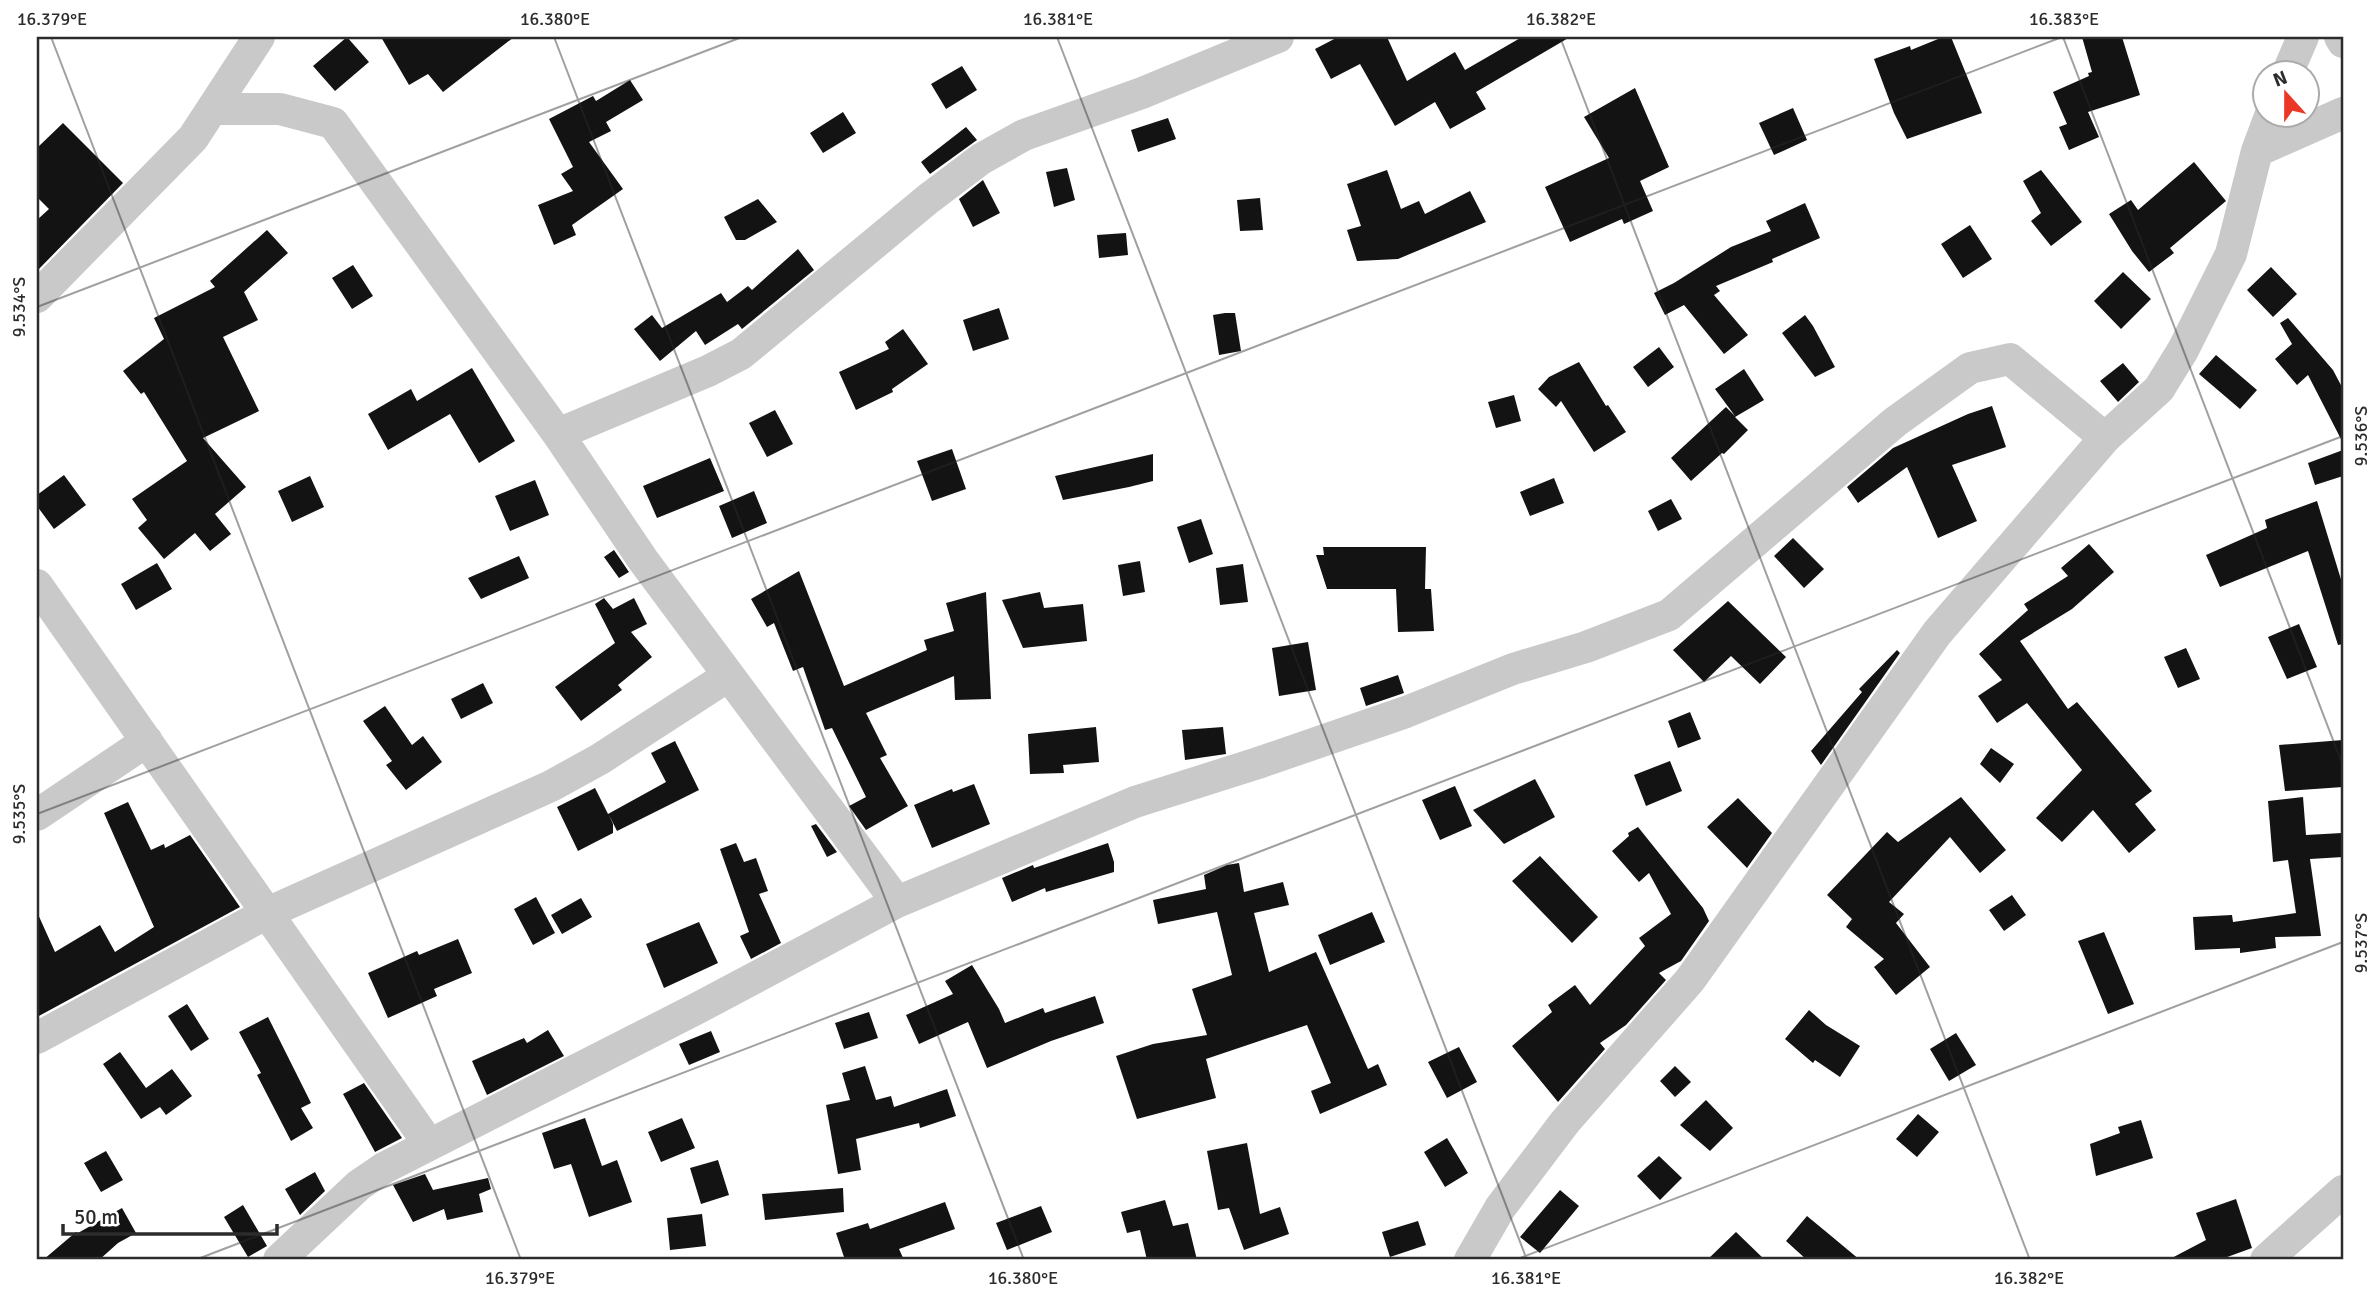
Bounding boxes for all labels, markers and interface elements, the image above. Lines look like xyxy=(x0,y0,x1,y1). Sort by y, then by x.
text: 16.379°E xyxy=(17,8,87,30)
text: 16.380°E xyxy=(520,8,590,30)
text: 16.381°E xyxy=(1023,8,1093,30)
text: 16.382°E xyxy=(1526,8,1596,30)
text: 16.383°E xyxy=(2029,8,2099,30)
north arrow xyxy=(2250,60,2320,130)
text: N xyxy=(2270,65,2291,93)
text: 9.534°S xyxy=(8,277,30,337)
text: 9.536°S xyxy=(2350,406,2372,466)
text: 9.535°S xyxy=(8,784,30,844)
text: 9.537°S xyxy=(2350,913,2372,973)
scale bar xyxy=(63,1192,276,1236)
text: 50 m xyxy=(74,1204,118,1230)
text: 16.379°E xyxy=(485,1267,555,1289)
text: 16.380°E xyxy=(988,1267,1058,1289)
text: 16.381°E xyxy=(1491,1267,1561,1289)
text: 16.382°E xyxy=(1994,1267,2064,1289)

